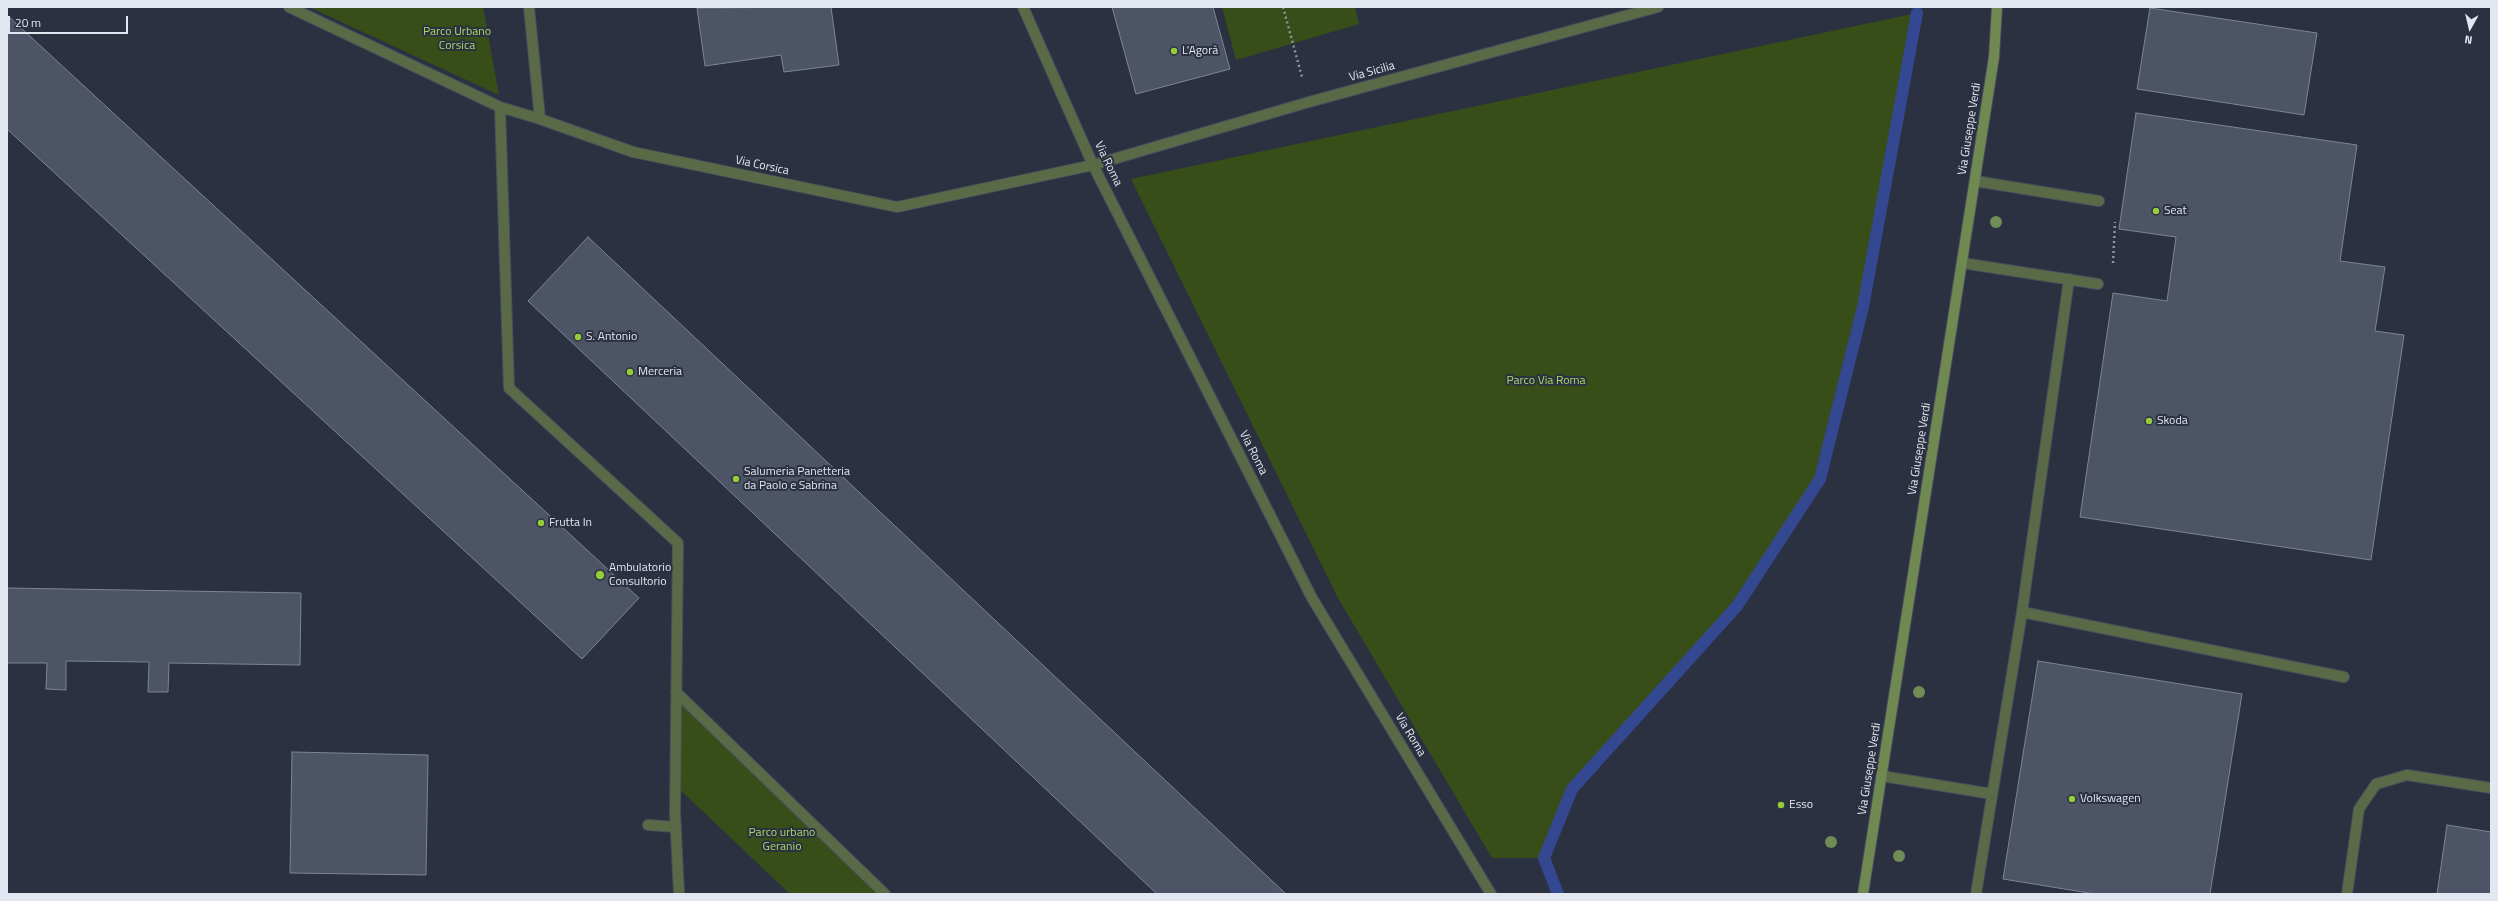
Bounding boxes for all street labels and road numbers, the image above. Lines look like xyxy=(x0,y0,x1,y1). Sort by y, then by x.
street label: Via Sicilia xyxy=(1348,59,1396,85)
street label: Via Giuseppe Verdi xyxy=(1956,82,1984,176)
street label: Via Roma xyxy=(1091,139,1125,189)
street label: Via Corsica xyxy=(734,153,790,179)
street label: Via Giuseppe Verdi xyxy=(1906,402,1934,496)
street label: Via Roma xyxy=(1236,428,1270,478)
street label: Via Roma xyxy=(1391,711,1429,759)
street label: Via Giuseppe Verdi xyxy=(1856,722,1884,816)

